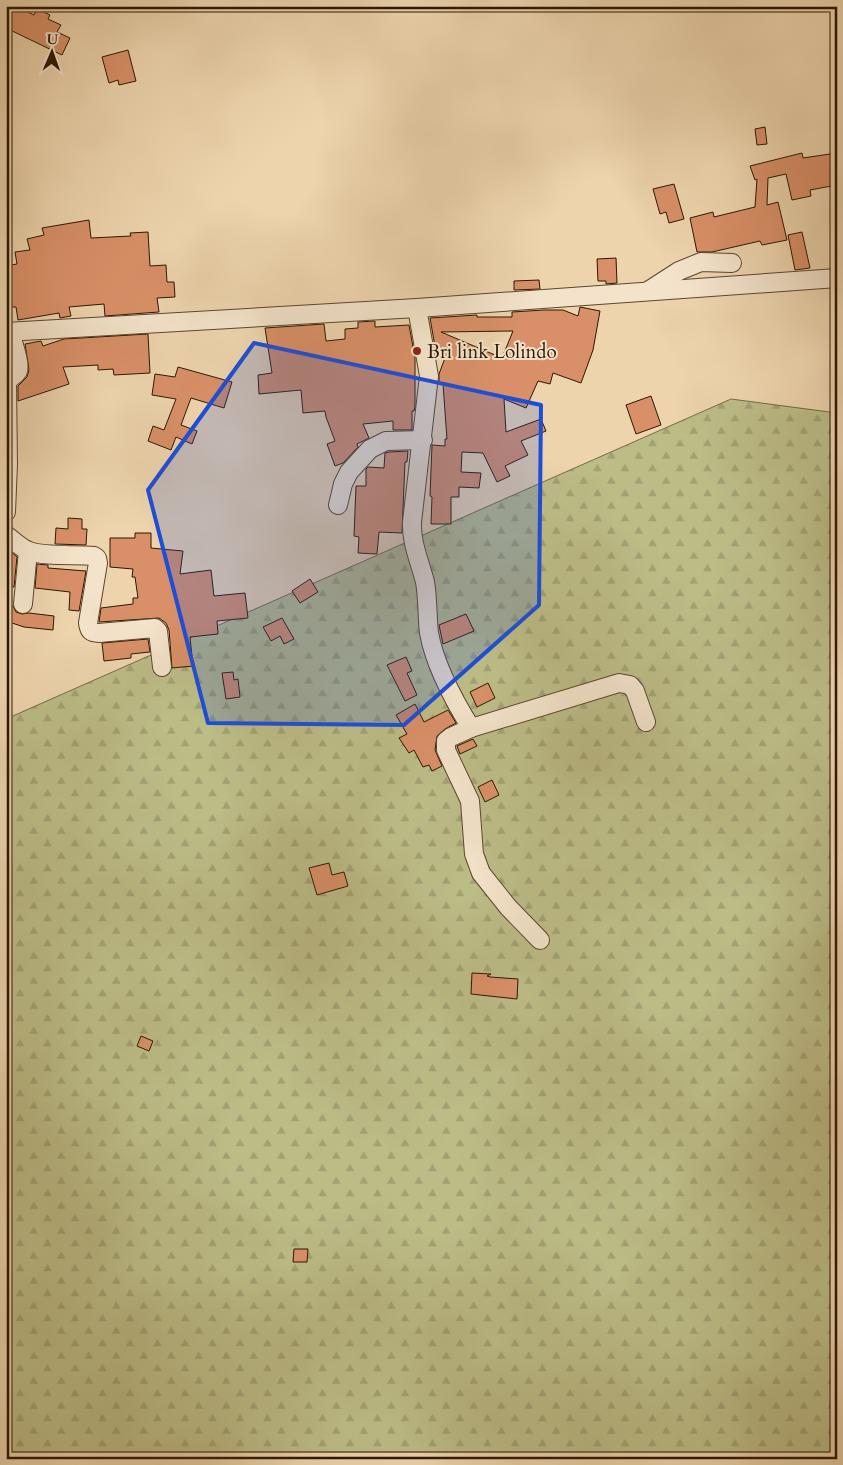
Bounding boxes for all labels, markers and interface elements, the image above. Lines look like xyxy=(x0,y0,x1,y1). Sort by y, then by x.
north arrow xyxy=(28,28,78,78)
text: U xyxy=(46,30,59,49)
place label: Bri link Lolindo xyxy=(427,339,557,365)
marker: Bri link Lolindo xyxy=(411,345,423,357)

